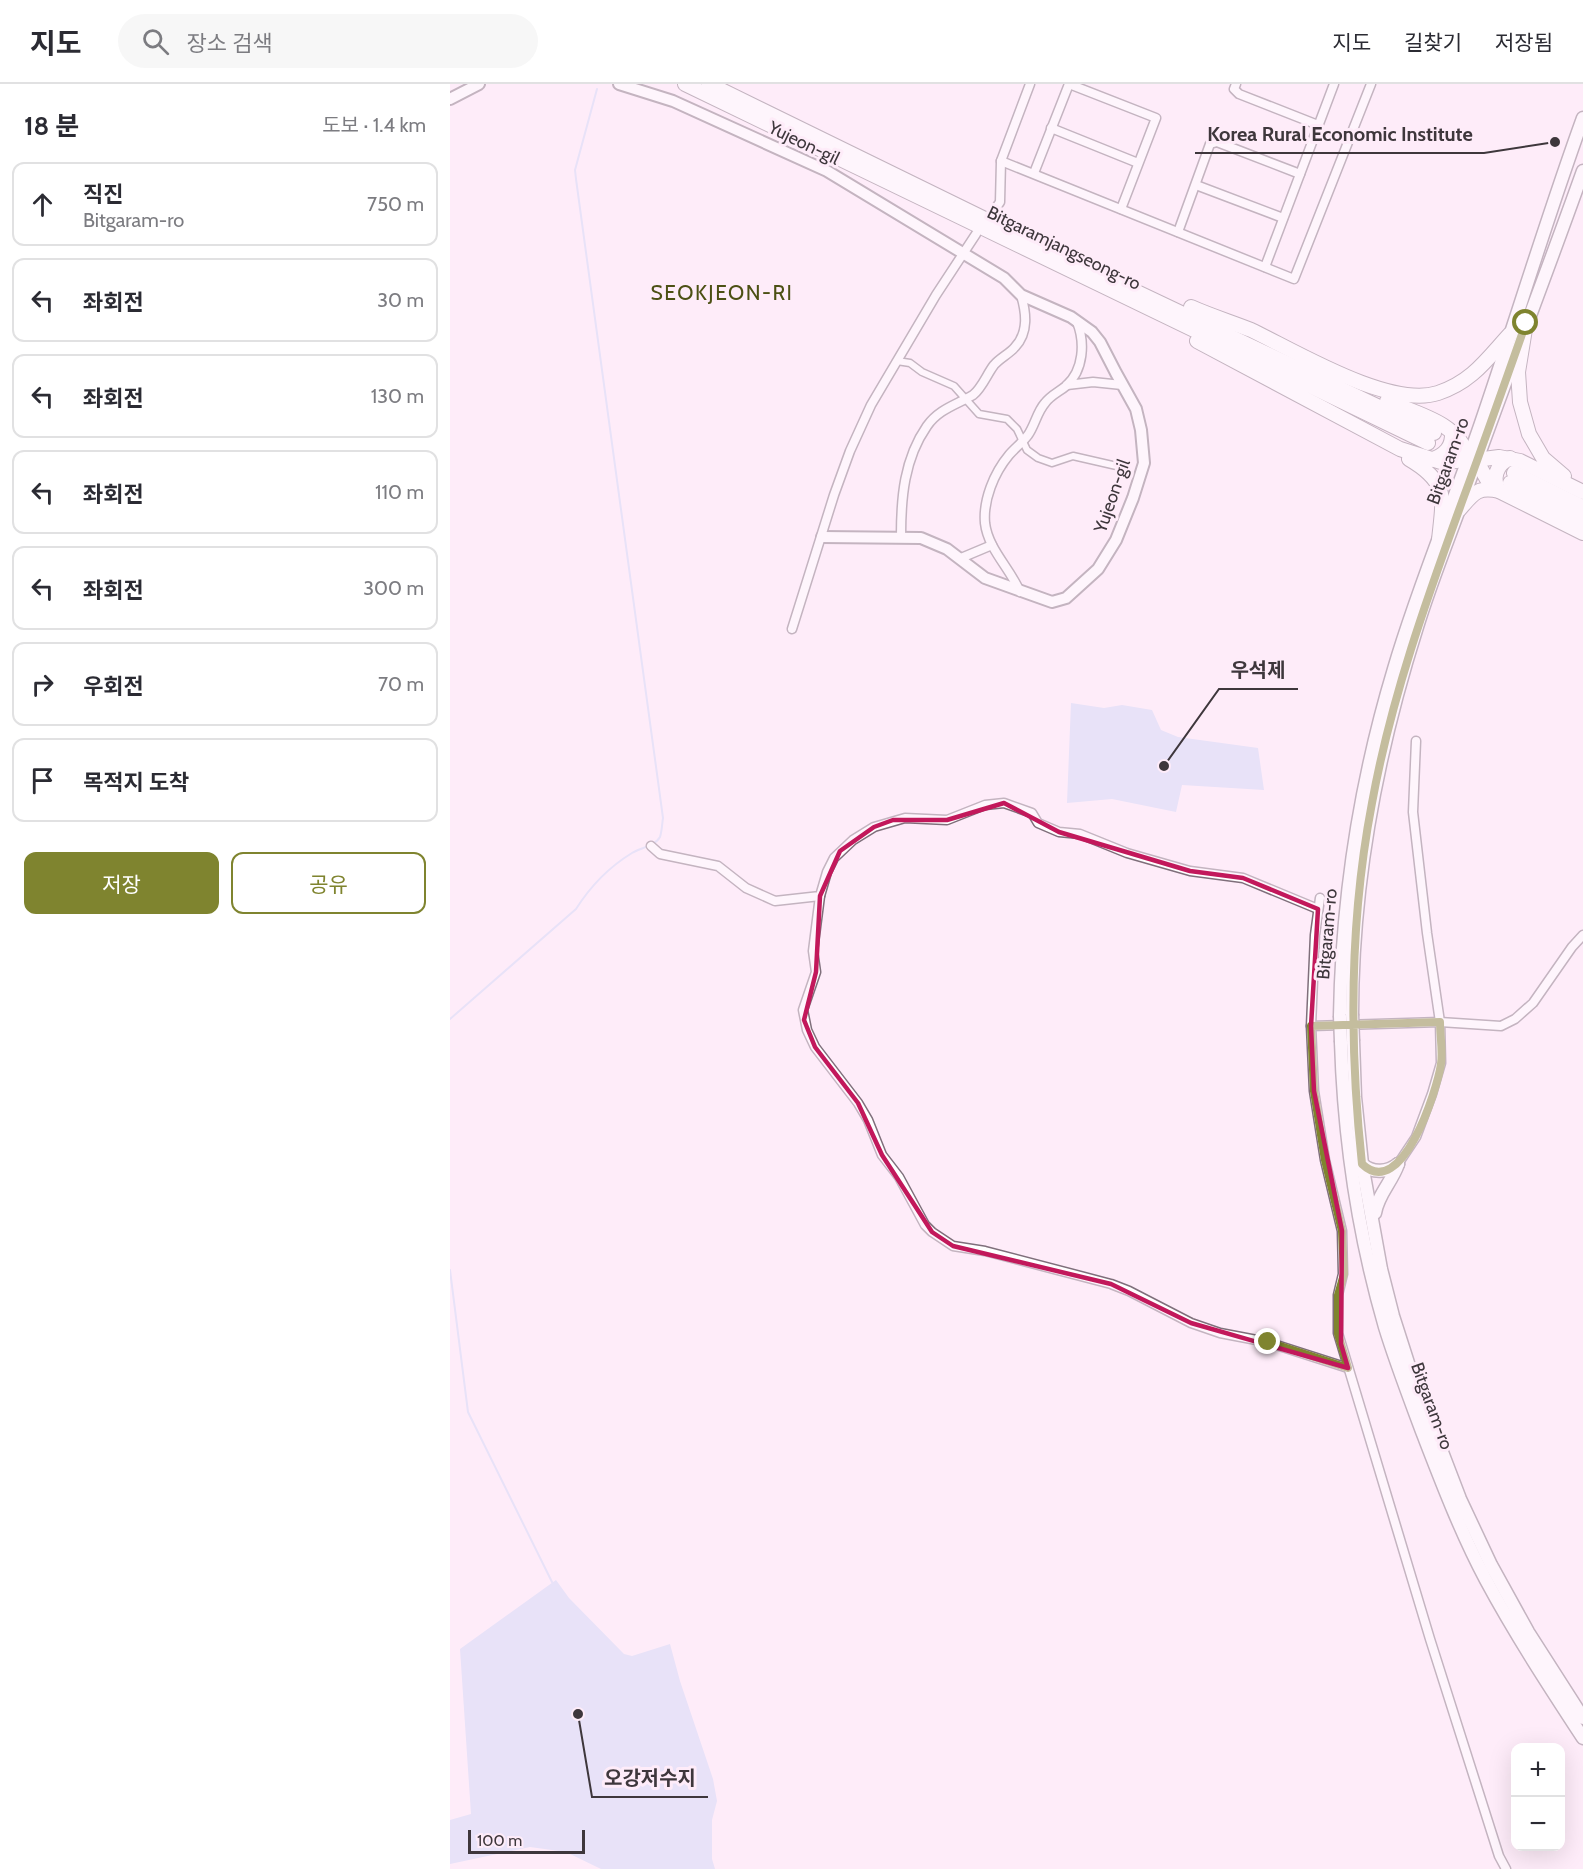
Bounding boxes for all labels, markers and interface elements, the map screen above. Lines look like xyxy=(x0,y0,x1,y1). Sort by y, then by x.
search box xyxy=(118,14,538,68)
icon: search xyxy=(139,25,172,58)
text: 지도 xyxy=(30,26,82,60)
text: 장소 검색 xyxy=(187,30,272,57)
text: 지도 xyxy=(1332,30,1371,55)
text: 길찾기 xyxy=(1404,30,1462,55)
text: 저장됨 xyxy=(1495,30,1553,55)
text: 18 분 xyxy=(24,110,79,142)
text: 도보 · 1.4 km xyxy=(322,113,426,137)
callout: Korea Rural Economic Institute xyxy=(1195,115,1484,153)
street label: Yujeon-gil xyxy=(764,116,844,170)
text: Korea Rural Economic Institute xyxy=(1207,122,1473,146)
text: 직진 xyxy=(83,181,123,208)
icon: ahead xyxy=(26,188,59,221)
text: 750 m xyxy=(367,192,424,216)
street label: Bitgaramjangseong-ro xyxy=(984,201,1144,295)
text: Bitgaram-ro xyxy=(83,208,184,232)
district label: SEOKJEON-RI xyxy=(651,280,793,305)
icon: left xyxy=(26,284,59,317)
text: 30 m xyxy=(377,288,424,312)
text: 좌회전 xyxy=(83,289,144,316)
route start xyxy=(1512,309,1538,335)
icon: left xyxy=(26,380,59,413)
text: 130 m xyxy=(371,384,424,408)
text: 좌회전 xyxy=(83,385,144,412)
street label: Bitgaram-ro xyxy=(1422,414,1474,508)
street label: Yujeon-gil xyxy=(1089,456,1135,537)
icon: left xyxy=(26,476,59,509)
text: 110 m xyxy=(375,480,424,504)
text: 좌회전 xyxy=(83,481,144,508)
icon: left xyxy=(26,572,59,605)
text: 300 m xyxy=(363,576,424,600)
text: 좌회전 xyxy=(83,577,144,604)
callout: 우석제 xyxy=(1219,651,1298,689)
text: 우석제 xyxy=(1230,658,1286,682)
icon: right xyxy=(26,668,59,701)
text: 70 m xyxy=(378,672,424,696)
text: 우회전 xyxy=(83,673,144,700)
icon: arrive xyxy=(26,764,59,797)
text: 목적지 도착 xyxy=(83,769,189,796)
button: 저장 xyxy=(24,852,219,914)
button: 공유 xyxy=(231,852,426,914)
street label: Bitgaram-ro xyxy=(1312,888,1342,980)
route end xyxy=(1254,1328,1280,1354)
street label: Bitgaram-ro xyxy=(1406,1359,1458,1453)
map controls xyxy=(1511,1743,1565,1851)
button: + xyxy=(1511,1743,1565,1797)
callout: 오강저수지 xyxy=(592,1759,708,1797)
text: 오강저수지 xyxy=(604,1766,696,1790)
button: − xyxy=(1511,1797,1565,1851)
scale bar xyxy=(468,1827,585,1854)
text: 100 m xyxy=(477,1831,522,1850)

